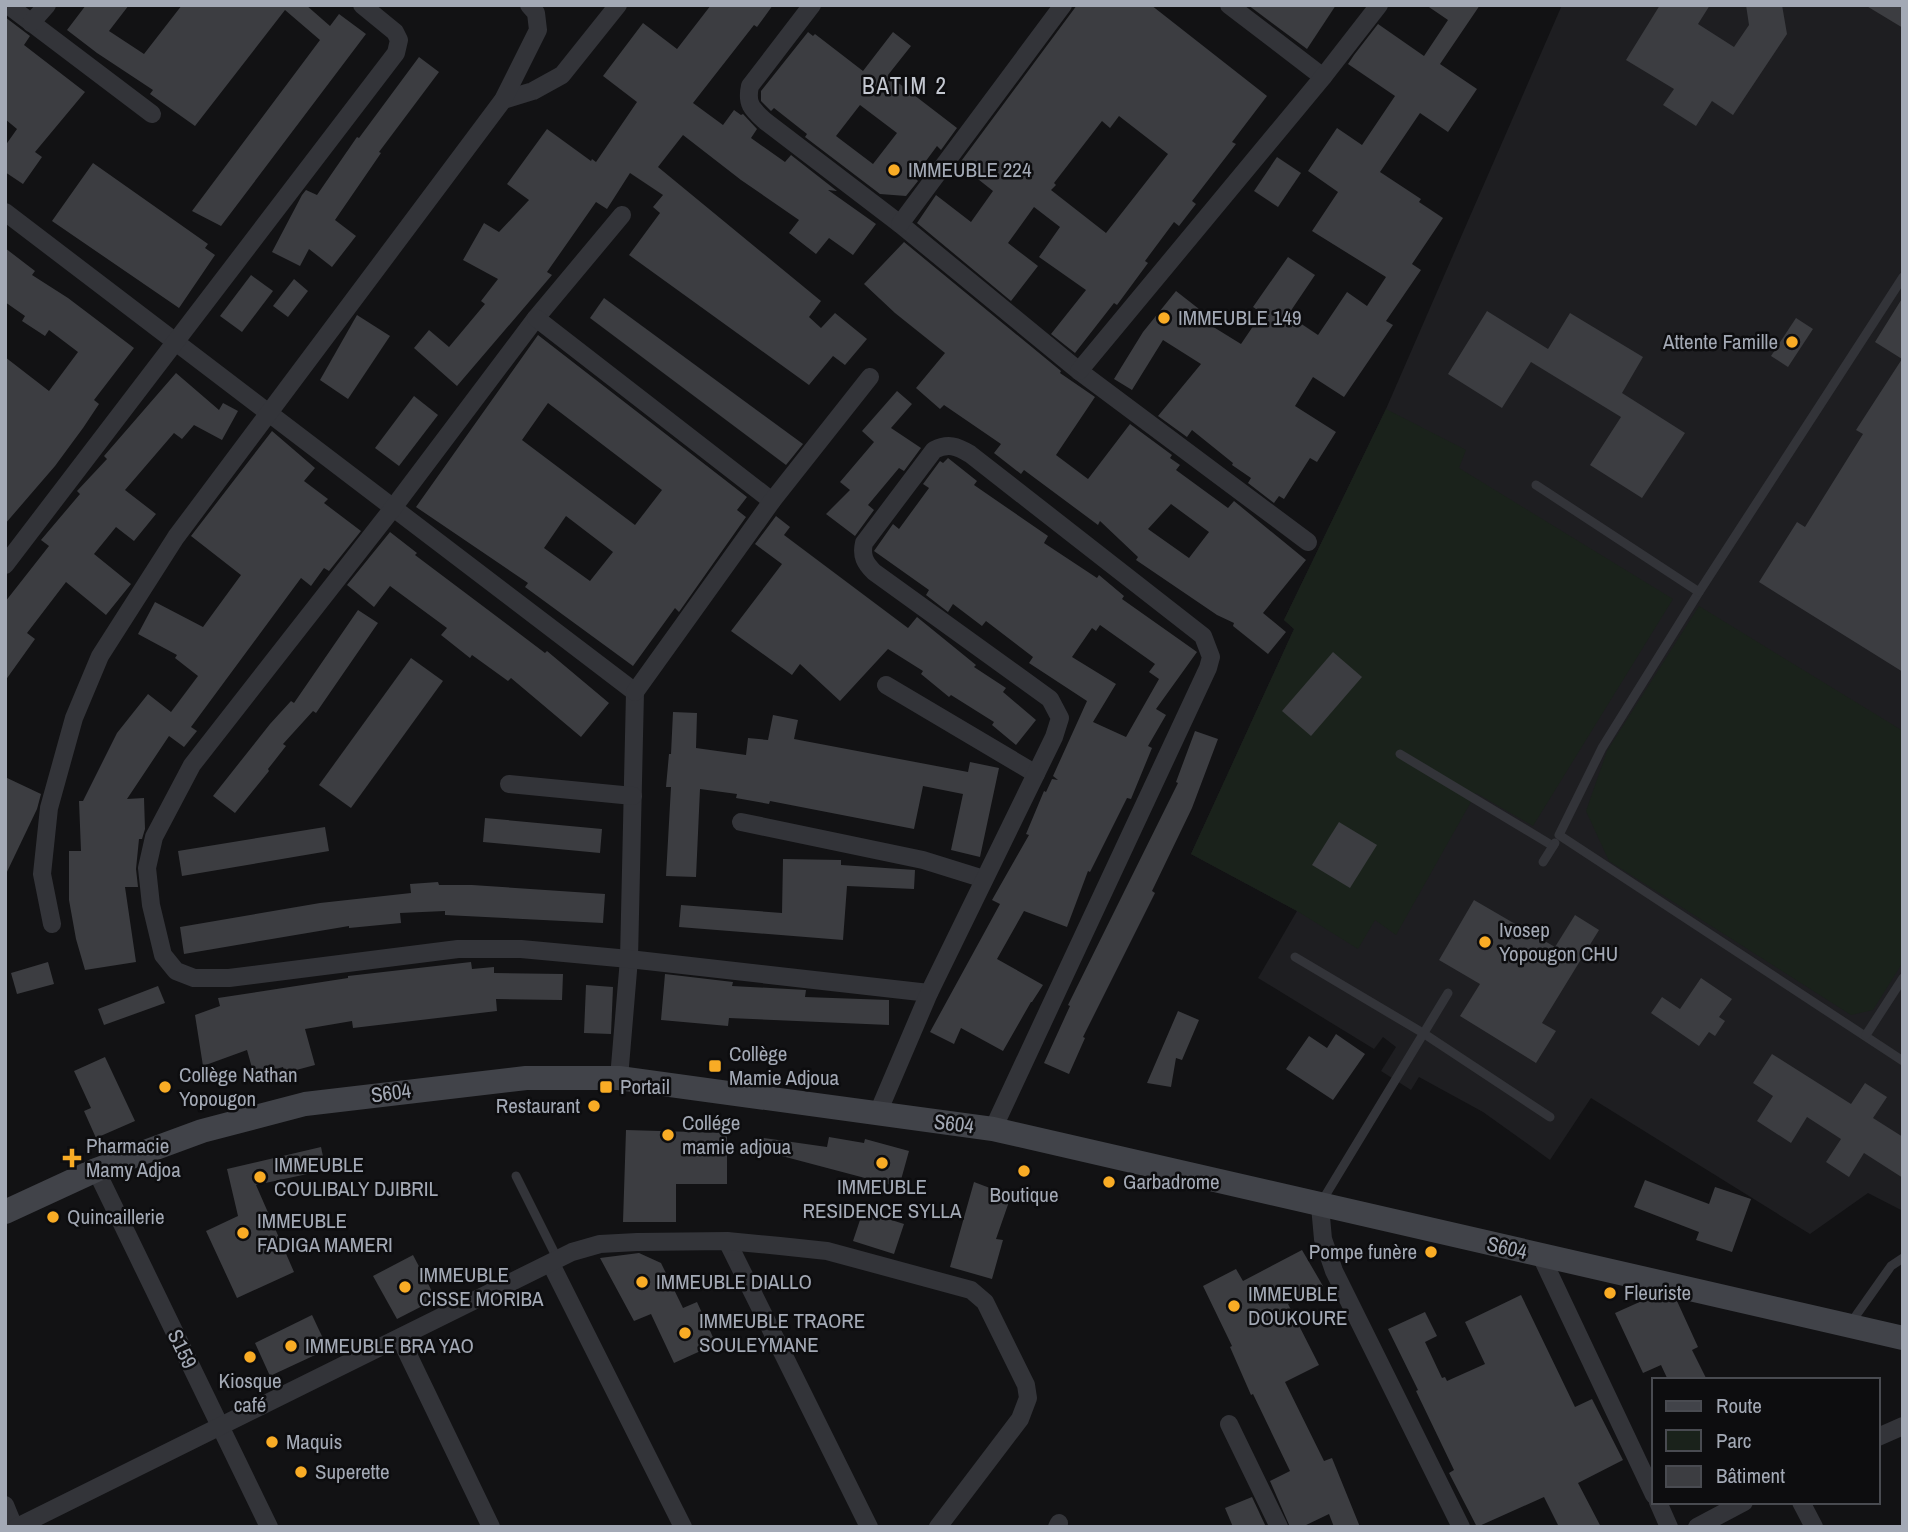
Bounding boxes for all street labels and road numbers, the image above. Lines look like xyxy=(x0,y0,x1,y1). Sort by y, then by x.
street label: S604 xyxy=(369,1076,413,1109)
street label: S604 xyxy=(932,1107,976,1140)
street label: S604 xyxy=(1484,1229,1530,1266)
street label: S159 xyxy=(161,1324,204,1373)

